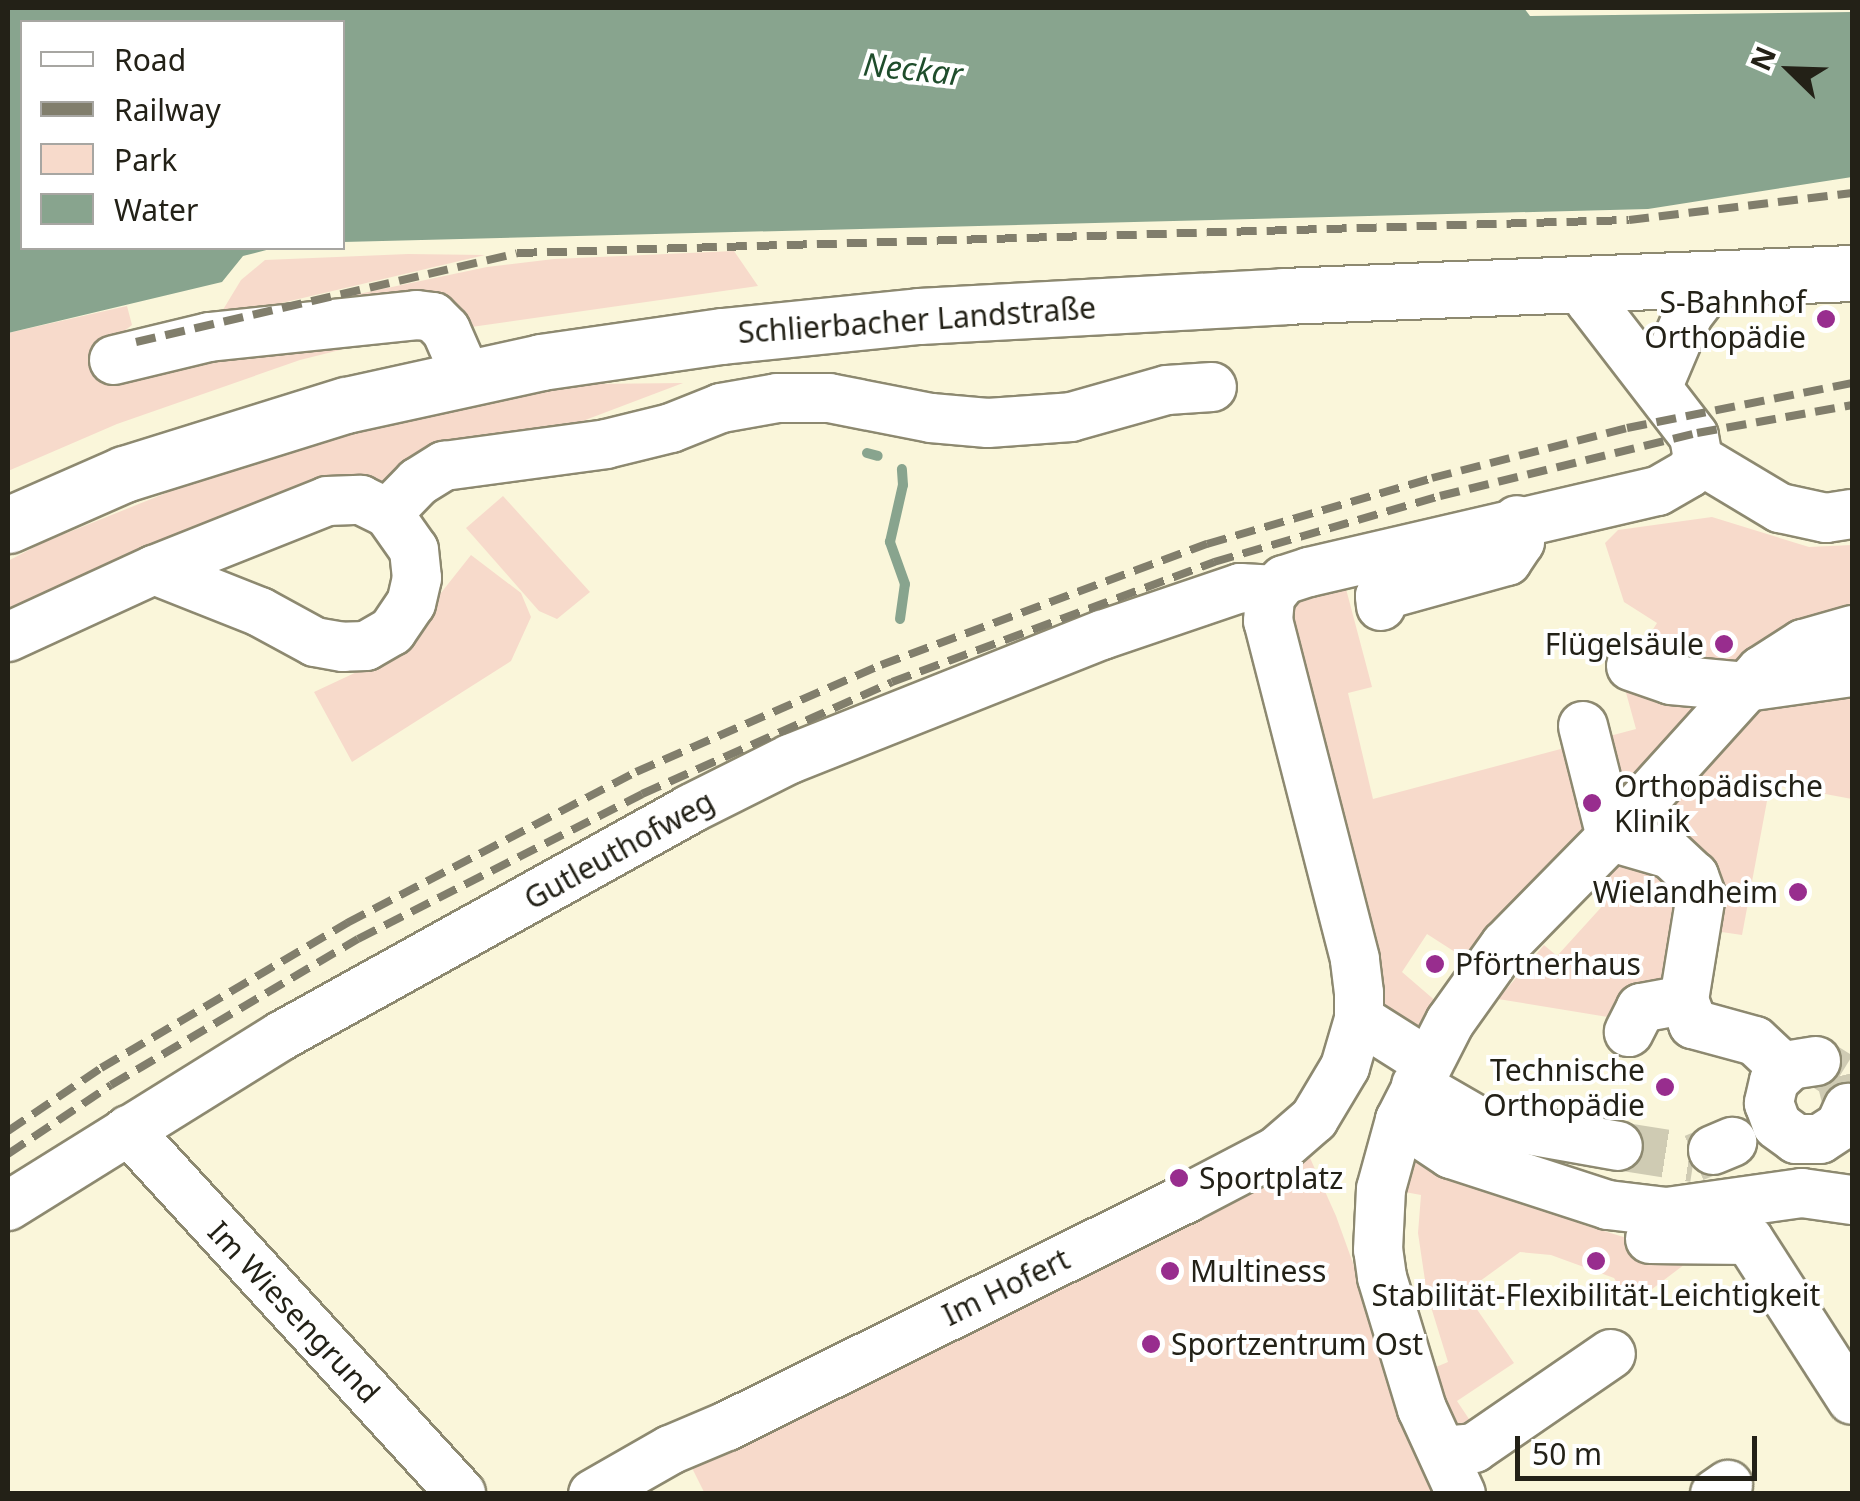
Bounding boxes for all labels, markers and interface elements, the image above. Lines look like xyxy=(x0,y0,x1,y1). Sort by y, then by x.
legend xyxy=(20,20,345,250)
north arrow xyxy=(1740,20,1840,120)
text: Road xyxy=(114,39,186,80)
text: N xyxy=(1740,40,1784,76)
water label: Neckar xyxy=(861,45,965,93)
text: Railway xyxy=(114,89,221,130)
text: Park xyxy=(114,139,177,180)
text: Water xyxy=(114,189,198,230)
place label: S-Bahnhof Orthopädie xyxy=(1644,284,1806,354)
street label: Schlierbacher Landstraße xyxy=(737,290,1097,350)
marker: S-Bahnhof Orthopädie xyxy=(1815,308,1837,330)
place label: Flügelsäule xyxy=(1545,626,1704,662)
marker: Flügelsäule xyxy=(1713,633,1735,655)
place label: Orthopädische Klinik xyxy=(1614,768,1823,838)
street label: Gutleuthofweg xyxy=(518,783,720,917)
marker: Orthopädische Klinik xyxy=(1579,790,1605,816)
place label: Wielandheim xyxy=(1593,874,1778,910)
marker: Wielandheim xyxy=(1787,881,1809,903)
place label: Pförtnerhaus xyxy=(1455,946,1641,982)
marker: Pförtnerhaus xyxy=(1424,953,1446,975)
place label: Technische Orthopädie xyxy=(1483,1052,1645,1122)
marker: Technische Orthopädie xyxy=(1654,1076,1676,1098)
place label: Sportplatz xyxy=(1199,1160,1343,1196)
marker: Sportplatz xyxy=(1168,1167,1190,1189)
street label: Im Wiesengrund xyxy=(201,1214,387,1410)
street label: Im Hofert xyxy=(937,1241,1075,1333)
marker: Stabilität-Flexibilität-Leichtigkeit xyxy=(1585,1250,1607,1272)
place label: Multiness xyxy=(1190,1253,1326,1289)
marker: Multiness xyxy=(1159,1260,1181,1282)
place label: Stabilität-Flexibilität-Leichtigkeit xyxy=(1372,1277,1820,1313)
place label: Sportzentrum Ost xyxy=(1171,1326,1423,1362)
marker: Sportzentrum Ost xyxy=(1140,1333,1162,1355)
scale bar xyxy=(1520,1416,1762,1478)
text: 50 m xyxy=(1532,1433,1602,1474)

